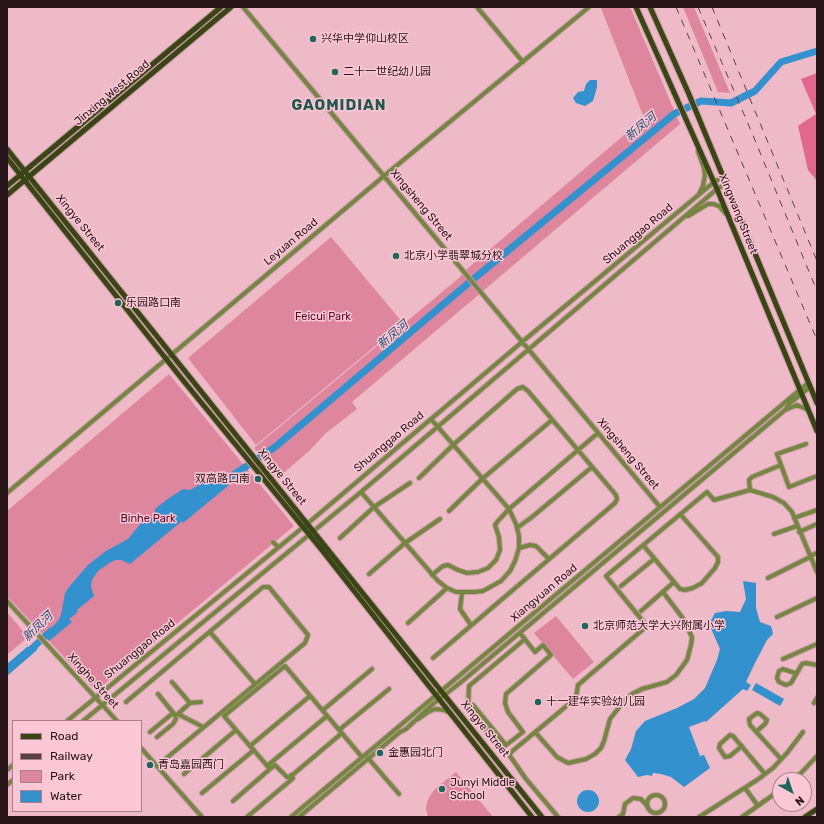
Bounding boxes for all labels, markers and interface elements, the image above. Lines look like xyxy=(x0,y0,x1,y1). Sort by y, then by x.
place label: 兴华中学仰山校区 xyxy=(321,32,409,46)
marker: 兴华中学仰山校区 xyxy=(308,34,318,44)
street label: Jinxing West Road xyxy=(72,58,152,128)
place label: 二十一世纪幼儿园 xyxy=(343,65,431,79)
marker: 二十一世纪幼儿园 xyxy=(330,67,340,77)
district label: GAOMIDIAN xyxy=(291,97,387,115)
water label: 新凤河 xyxy=(623,110,659,144)
street label: Xingsheng Street xyxy=(387,167,455,243)
street label: Xingwang Street xyxy=(716,172,760,256)
street label: Xingye Street xyxy=(53,192,107,254)
street label: Shuanggao Road xyxy=(600,201,676,267)
street label: Leyuan Road xyxy=(261,216,321,268)
place label: 北京小学翡翠城分校 xyxy=(404,249,503,263)
marker: 北京小学翡翠城分校 xyxy=(391,251,401,261)
place label: 乐园路口南 xyxy=(126,296,181,310)
marker: 乐园路口南 xyxy=(113,298,123,308)
park label: Feicui Park xyxy=(295,310,351,324)
water label: 新凤河 xyxy=(375,318,411,352)
street label: Shuanggao Road xyxy=(351,409,427,475)
street label: Xingsheng Street xyxy=(594,416,662,492)
street label: Xingye Street xyxy=(255,446,309,508)
place label: 双高路口南 xyxy=(195,472,250,486)
marker: 双高路口南 xyxy=(253,474,263,484)
park label: Binhe Park xyxy=(120,512,176,526)
street label: Xiangyuan Road xyxy=(508,561,580,625)
water label: 新凤河 xyxy=(20,609,56,645)
street label: Shuanggao Road xyxy=(102,616,178,682)
place label: 北京师范大学大兴附属小学 xyxy=(593,619,725,633)
marker: 北京师范大学大兴附属小学 xyxy=(580,621,590,631)
street label: Xinghe Street xyxy=(65,650,121,712)
place label: 十一建华实验幼儿园 xyxy=(546,695,645,709)
marker: 十一建华实验幼儿园 xyxy=(533,697,543,707)
street label: Xingye Street xyxy=(458,698,512,760)
legend xyxy=(12,720,142,812)
text: Road xyxy=(50,729,78,743)
place label: 金惠园北门 xyxy=(388,746,443,760)
marker: 金惠园北门 xyxy=(375,748,385,758)
text: Railway xyxy=(50,749,93,763)
place label: 青岛嘉园西门 xyxy=(158,758,224,772)
marker: 青岛嘉园西门 xyxy=(145,760,155,770)
text: Park xyxy=(50,769,75,783)
north arrow xyxy=(772,772,812,812)
place label: Junyi Middle School xyxy=(450,776,515,802)
marker: Junyi Middle School xyxy=(437,784,447,794)
text: Water xyxy=(50,789,82,803)
text: N xyxy=(792,793,807,808)

